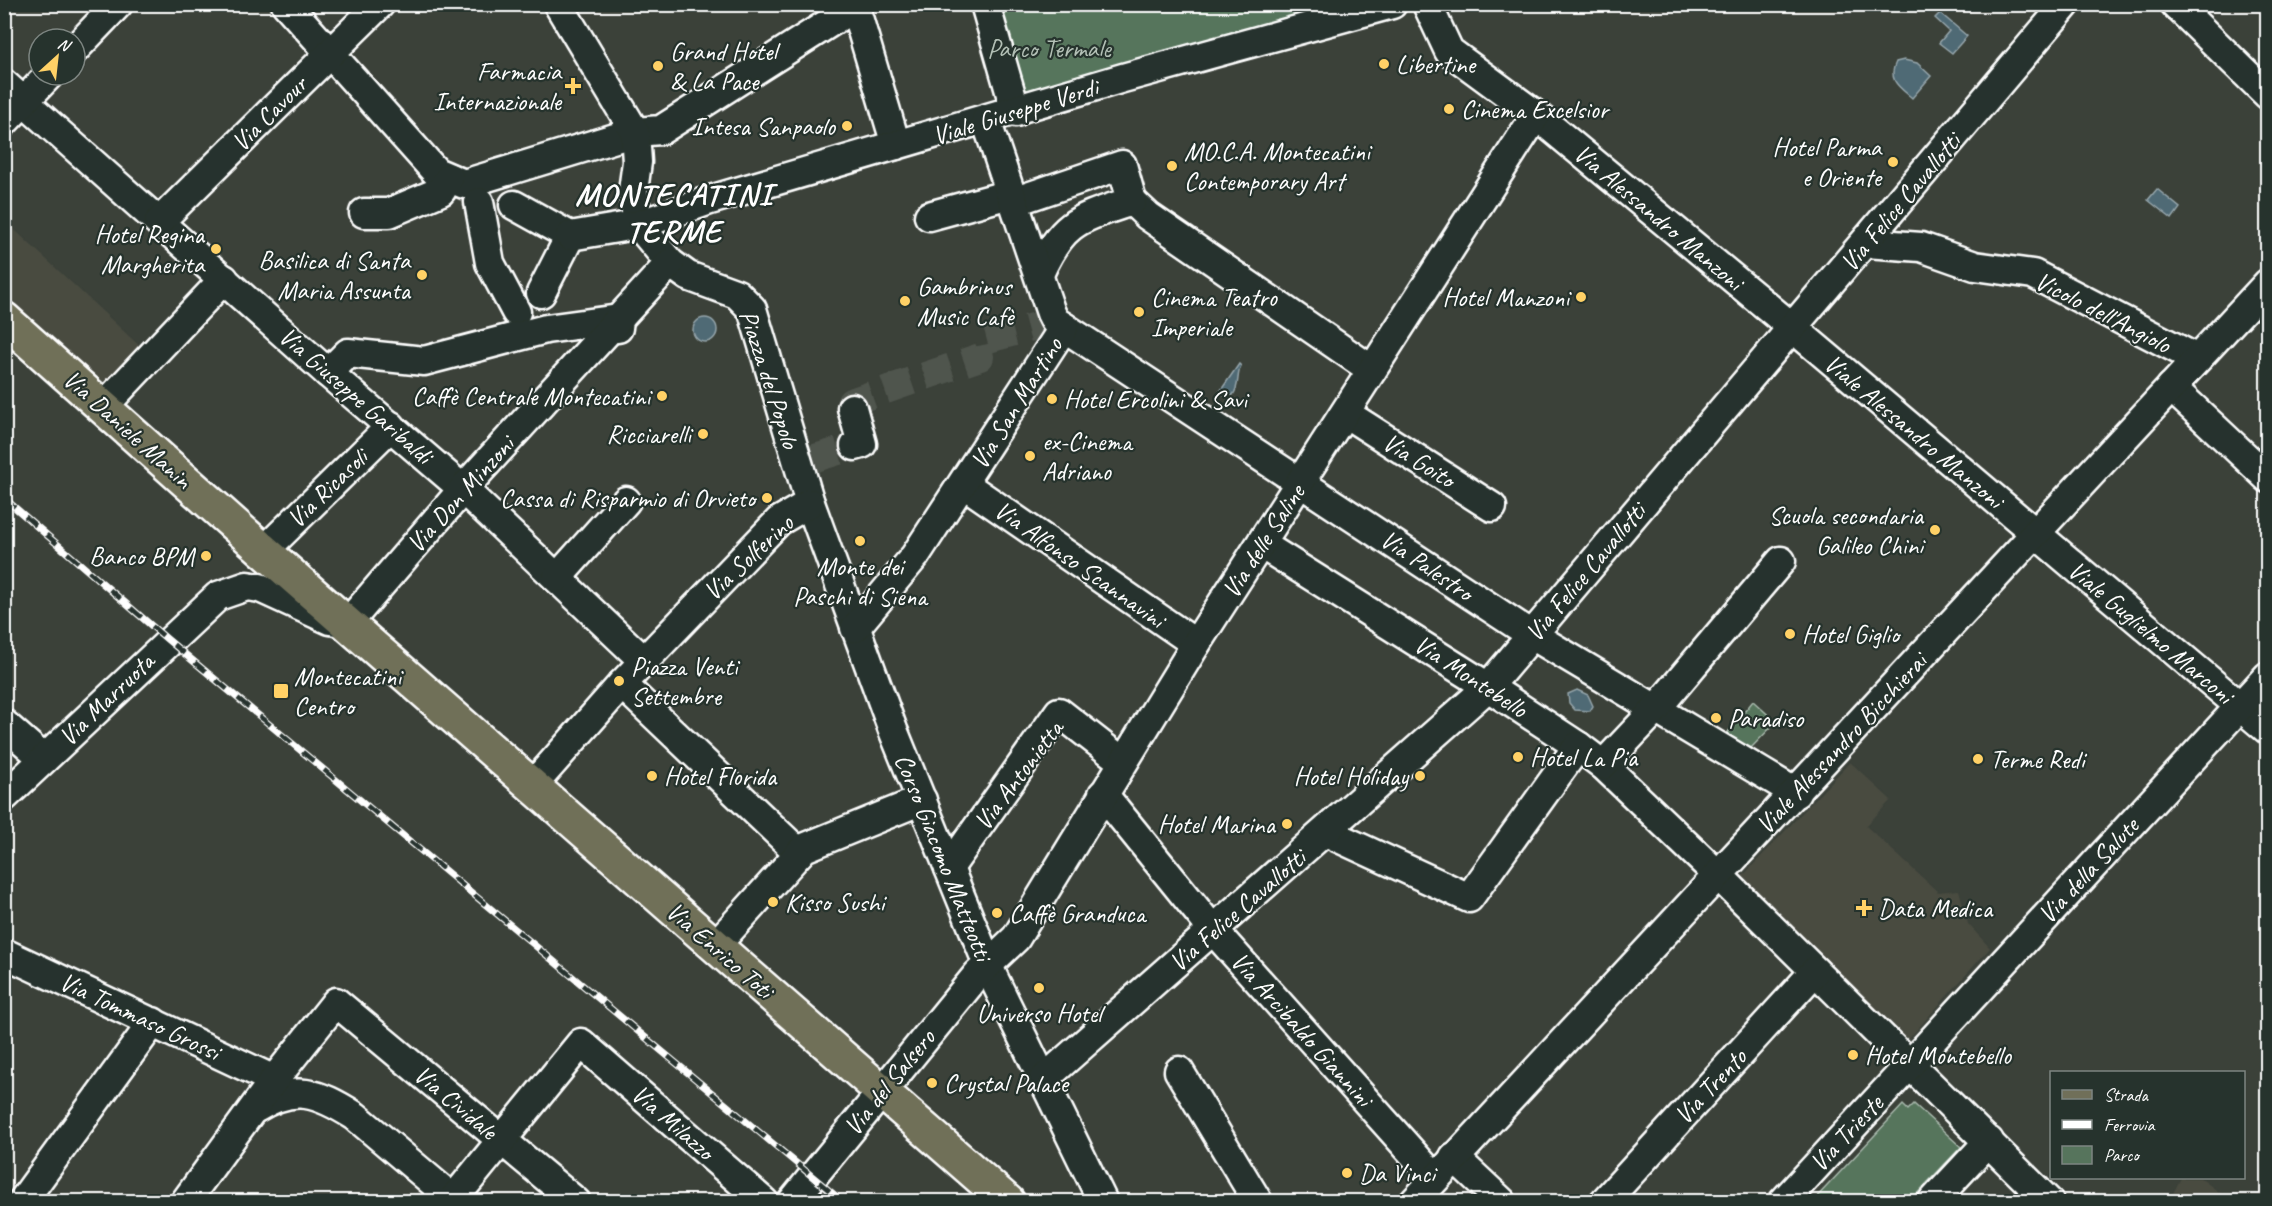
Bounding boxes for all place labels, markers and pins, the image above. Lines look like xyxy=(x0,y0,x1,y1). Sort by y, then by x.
place label: Grand Hotel & La Pace xyxy=(670,35,781,98)
place label: Libertine xyxy=(1396,48,1477,81)
place label: Farmacia Internazionale xyxy=(433,55,563,118)
marker: Libertine xyxy=(1377,57,1391,71)
marker: Grand Hotel & La Pace xyxy=(651,59,665,73)
marker: Farmacia Internazionale xyxy=(566,79,580,93)
place label: Cinema Excelsior xyxy=(1461,93,1611,126)
marker: Cinema Excelsior xyxy=(1442,102,1456,116)
place label: Intesa Sanpaolo xyxy=(692,110,837,143)
marker: Intesa Sanpaolo xyxy=(840,119,854,133)
place label: Hotel Parma e Oriente xyxy=(1773,131,1884,194)
place label: MO.C.A. Montecatini Contemporary Art xyxy=(1184,135,1373,198)
marker: Hotel Parma e Oriente xyxy=(1886,155,1900,169)
marker: MO.C.A. Montecatini Contemporary Art xyxy=(1165,159,1179,173)
place label: Hotel Regina Margherita xyxy=(95,218,206,281)
marker: Hotel Regina Margherita xyxy=(209,242,223,256)
place label: Basilica di Santa Maria Assunta xyxy=(258,244,412,307)
marker: Basilica di Santa Maria Assunta xyxy=(415,268,429,282)
place label: Gambrinus Music Cafè xyxy=(917,270,1016,333)
place label: Cinema Teatro Imperiale xyxy=(1151,281,1279,344)
place label: Hotel Manzoni xyxy=(1442,281,1572,314)
marker: Hotel Manzoni xyxy=(1574,290,1588,304)
marker: Gambrinus Music Cafè xyxy=(898,294,912,308)
marker: Cinema Teatro Imperiale xyxy=(1132,305,1146,319)
place label: Caffè Centrale Montecatini xyxy=(412,380,653,413)
place label: Hotel Ercolini & Savi xyxy=(1064,383,1250,416)
marker: Caffè Centrale Montecatini xyxy=(655,389,669,403)
marker: Hotel Ercolini & Savi xyxy=(1045,392,1059,406)
place label: Ricciarelli xyxy=(607,418,694,451)
place label: ex-Cinema Adriano xyxy=(1042,425,1134,488)
marker: Ricciarelli xyxy=(696,427,710,441)
marker: ex-Cinema Adriano xyxy=(1023,449,1037,463)
place label: Cassa di Risparmio di Orvieto xyxy=(500,482,758,515)
marker: Cassa di Risparmio di Orvieto xyxy=(760,491,774,505)
place label: Scuola secondaria Galileo Chini xyxy=(1768,499,1926,562)
marker: Scuola secondaria Galileo Chini xyxy=(1928,523,1942,537)
marker: Monte dei Paschi di Siena xyxy=(853,534,867,548)
place label: Banco BPM xyxy=(89,540,196,573)
marker: Banco BPM xyxy=(199,549,213,563)
place label: Monte dei Paschi di Siena xyxy=(793,550,929,613)
place label: Hotel Giglio xyxy=(1802,618,1902,651)
marker: Hotel Giglio xyxy=(1783,627,1797,641)
place label: Piazza Venti Settembre xyxy=(631,650,741,713)
place label: Montecatini Centro xyxy=(294,660,404,723)
marker: Piazza Venti Settembre xyxy=(612,674,626,688)
marker: Montecatini Centro xyxy=(272,682,290,700)
place label: Paradiso xyxy=(1728,702,1805,735)
marker: Paradiso xyxy=(1709,711,1723,725)
place label: Hotel La Pia xyxy=(1530,741,1639,774)
place label: Terme Redi xyxy=(1990,743,2088,776)
marker: Hotel La Pia xyxy=(1511,750,1525,764)
marker: Terme Redi xyxy=(1971,752,1985,766)
place label: Hotel Florida xyxy=(664,760,778,793)
place label: Hotel Holiday xyxy=(1294,760,1410,793)
marker: Hotel Florida xyxy=(645,769,659,783)
marker: Hotel Holiday xyxy=(1413,769,1427,783)
place label: Hotel Marina xyxy=(1158,808,1277,841)
marker: Hotel Marina xyxy=(1280,817,1294,831)
place label: Kisso Sushi xyxy=(785,886,887,919)
place label: Data Medica xyxy=(1878,892,1994,925)
marker: Kisso Sushi xyxy=(766,895,780,909)
place label: Caffè Granduca xyxy=(1009,897,1147,930)
marker: Data Medica xyxy=(1855,899,1873,917)
marker: Caffè Granduca xyxy=(990,906,1004,920)
marker: Universo Hotel xyxy=(1032,981,1046,995)
place label: Universo Hotel xyxy=(976,997,1106,1030)
place label: Hotel Montebello xyxy=(1865,1039,2013,1072)
marker: Hotel Montebello xyxy=(1846,1048,1860,1062)
place label: Crystal Palace xyxy=(944,1067,1070,1100)
marker: Crystal Palace xyxy=(925,1076,939,1090)
place label: Da Vinci xyxy=(1359,1157,1438,1190)
marker: Da Vinci xyxy=(1340,1166,1354,1180)

